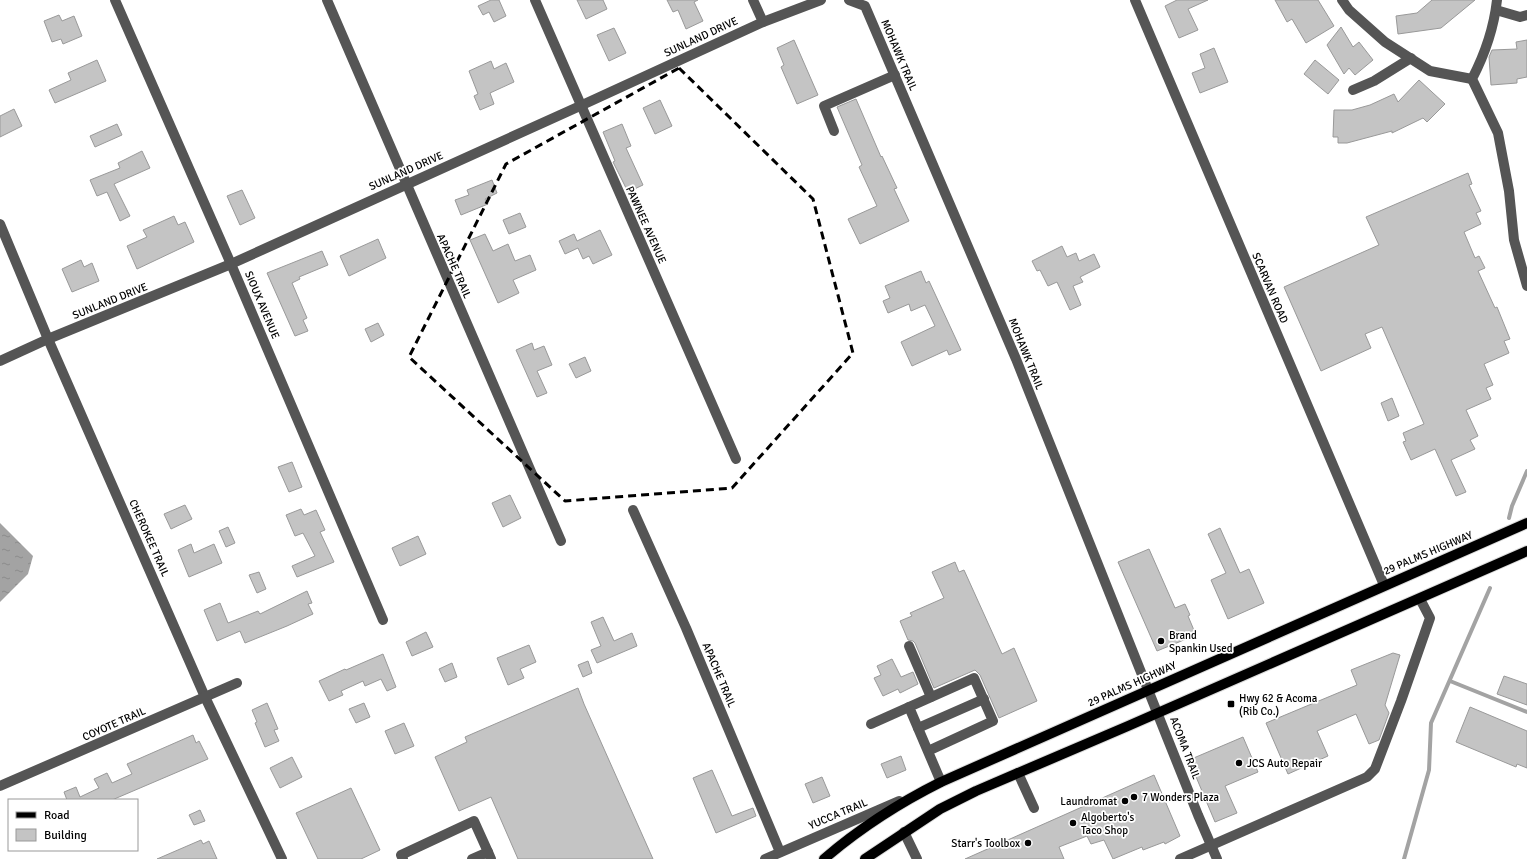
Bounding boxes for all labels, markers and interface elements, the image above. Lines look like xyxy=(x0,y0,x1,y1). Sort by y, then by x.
street label: SUNLAND DRIVE xyxy=(662,14,740,60)
street label: MOHAWK TRAIL xyxy=(878,18,920,93)
street label: SUNLAND DRIVE xyxy=(367,149,445,193)
street label: PAWNEE AVENUE xyxy=(623,184,669,266)
street label: APACHE TRAIL xyxy=(434,232,474,301)
street label: SCARVAN ROAD xyxy=(1249,251,1291,325)
street label: SIOUX AVENUE xyxy=(242,269,282,341)
street label: SUNLAND DRIVE xyxy=(71,280,149,322)
street label: MOHAWK TRAIL xyxy=(1006,316,1046,392)
street label: CHEROKEE TRAIL xyxy=(126,497,172,579)
street label: 29 PALMS HIGHWAY xyxy=(1381,528,1475,578)
place label: Brand Spankin Used xyxy=(1169,629,1233,655)
marker: Brand Spankin Used xyxy=(1156,636,1166,646)
street label: APACHE TRAIL xyxy=(699,641,739,710)
street label: 29 PALMS HIGHWAY xyxy=(1086,658,1179,709)
place label: Hwy 62 & Acoma (Rib Co.) xyxy=(1239,692,1318,718)
marker: Hwy 62 & Acoma (Rib Co.) xyxy=(1226,699,1236,709)
street label: COYOTE TRAIL xyxy=(81,704,148,744)
street label: ACOMA TRAIL xyxy=(1167,715,1203,781)
place label: JCS Auto Repair xyxy=(1247,757,1322,770)
marker: JCS Auto Repair xyxy=(1234,758,1244,768)
place label: 7 Wonders Plaza xyxy=(1142,791,1220,804)
marker: 7 Wonders Plaza xyxy=(1129,792,1139,802)
place label: Laundromat xyxy=(1060,795,1117,808)
street label: YUCCA TRAIL xyxy=(807,796,870,832)
marker: Laundromat xyxy=(1120,796,1130,806)
legend xyxy=(8,799,138,851)
text: Road xyxy=(44,808,70,823)
place label: Algoberto's Taco Shop xyxy=(1081,811,1135,837)
marker: Algoberto's Taco Shop xyxy=(1068,818,1078,828)
text: Building xyxy=(44,828,87,843)
place label: Starr's Toolbox xyxy=(951,837,1020,850)
marker: Starr's Toolbox xyxy=(1023,838,1033,848)

